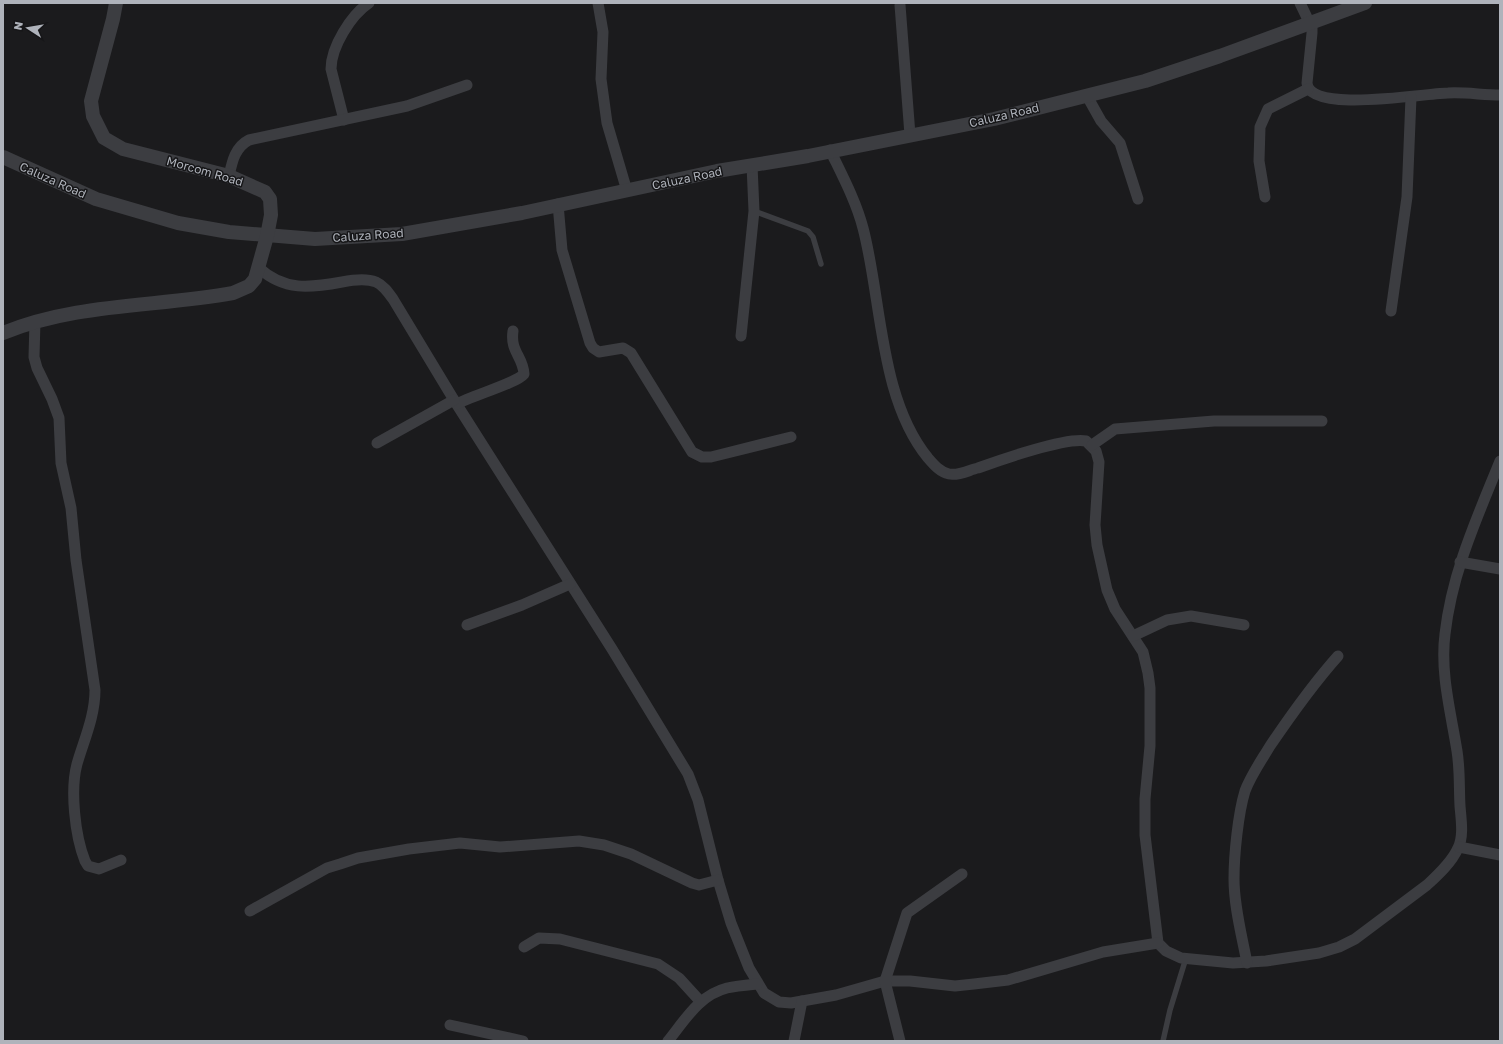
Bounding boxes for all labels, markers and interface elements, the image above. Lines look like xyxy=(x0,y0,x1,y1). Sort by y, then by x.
north arrow xyxy=(8,8,48,48)
text: N xyxy=(11,20,25,31)
street label: Caluza Road xyxy=(968,100,1040,130)
street label: Morcom Road xyxy=(165,153,245,189)
street label: Caluza Road xyxy=(17,159,89,201)
street label: Caluza Road xyxy=(651,163,723,193)
street label: Caluza Road xyxy=(332,225,404,245)

